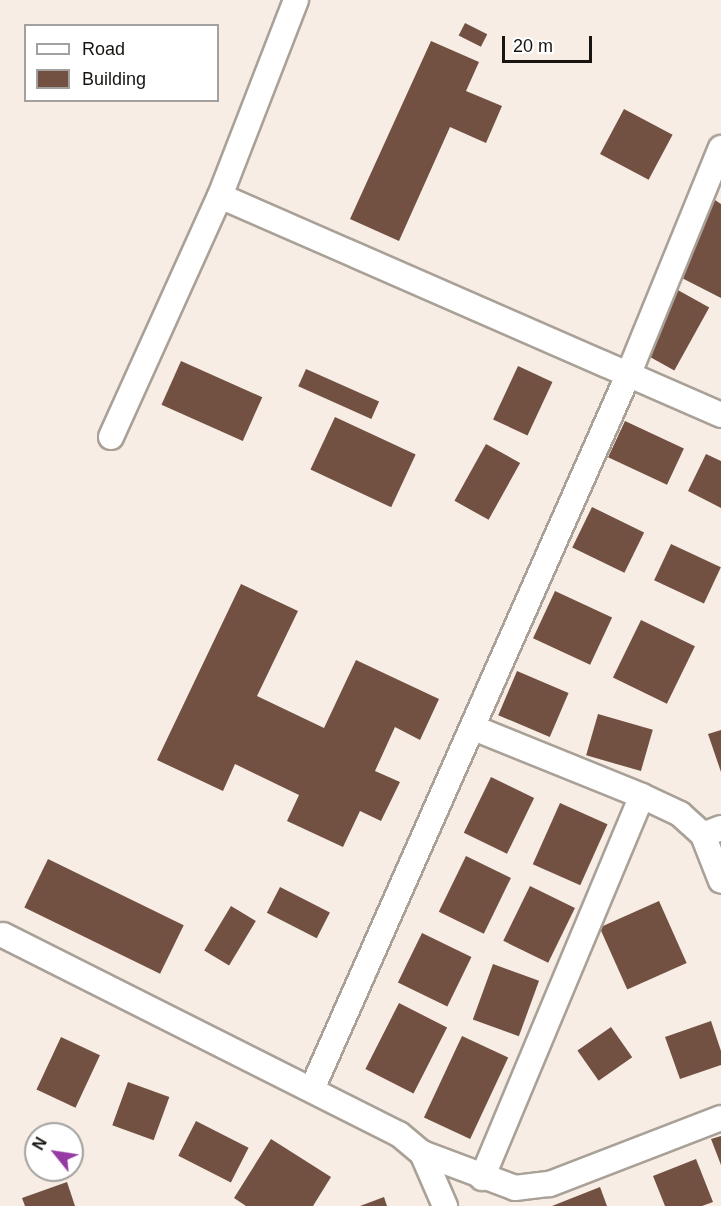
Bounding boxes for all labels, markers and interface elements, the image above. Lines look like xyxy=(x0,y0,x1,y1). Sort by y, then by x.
legend xyxy=(24,24,219,102)
scale bar xyxy=(505,24,595,62)
text: 20 m xyxy=(513,36,553,56)
text: Road xyxy=(82,39,125,59)
text: Building xyxy=(82,69,146,89)
north arrow xyxy=(24,1122,84,1182)
text: N xyxy=(29,1134,50,1153)

